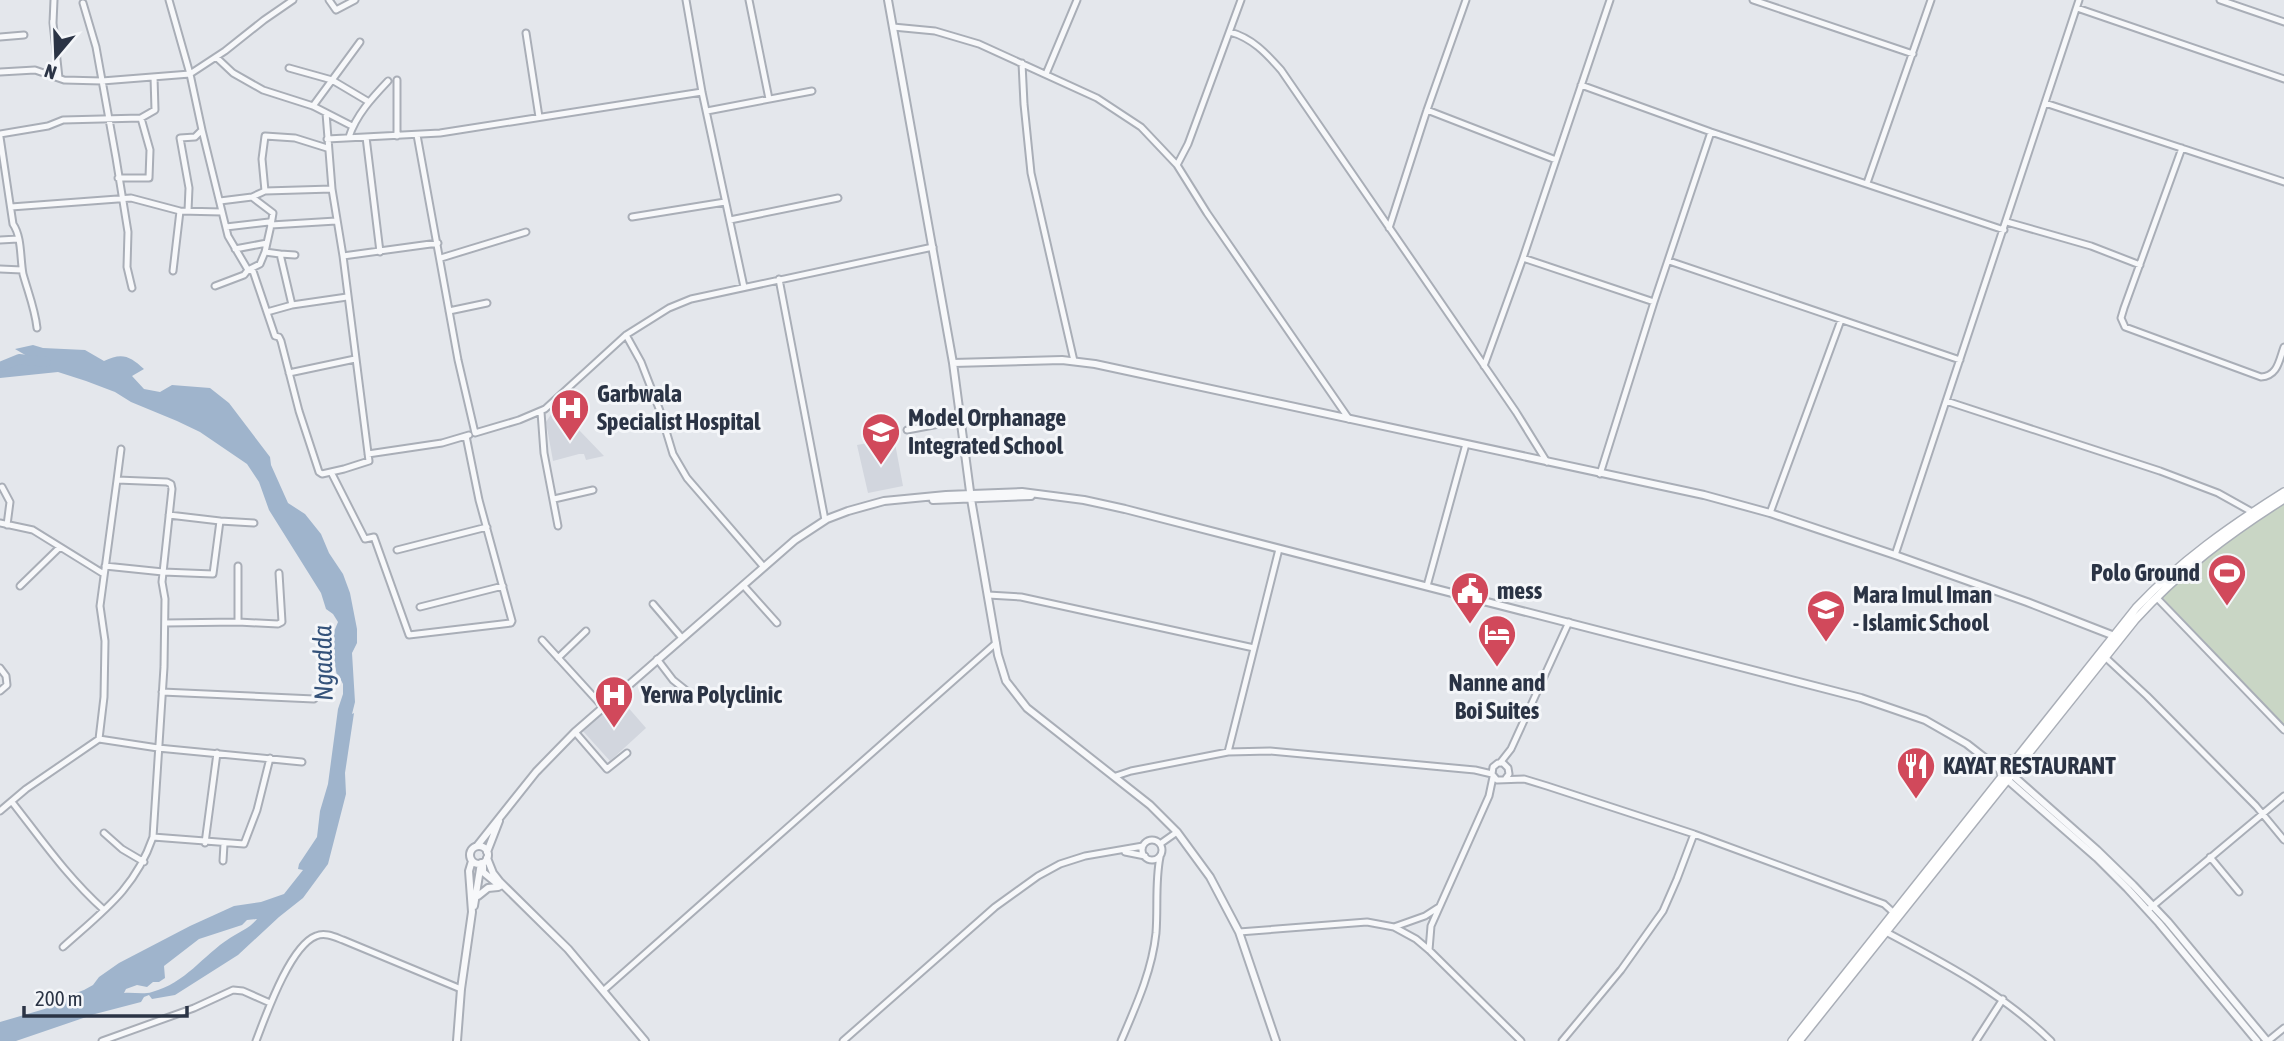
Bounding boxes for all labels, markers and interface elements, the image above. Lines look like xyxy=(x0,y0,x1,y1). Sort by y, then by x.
north arrow xyxy=(21,21,91,91)
text: N xyxy=(42,60,59,84)
place label: Garbwala Specialist Hospital xyxy=(597,380,761,435)
hospital icon: Garbwala Specialist Hospital xyxy=(549,387,591,442)
place label: Model Orphanage Integrated School xyxy=(908,404,1066,459)
school or university icon: Model Orphanage Integrated School xyxy=(860,411,902,466)
sports icon: Polo Ground xyxy=(2206,552,2248,607)
place label: Polo Ground xyxy=(2091,559,2200,586)
public building icon: mess xyxy=(1449,570,1491,625)
place label: mess xyxy=(1497,577,1543,604)
place label: Mara Imul Iman - Islamic School xyxy=(1853,581,1992,636)
school or university icon: Mara Imul Iman - Islamic School xyxy=(1805,588,1847,643)
hotel icon: Nanne and Boi Suites xyxy=(1476,613,1518,668)
water label: Ngadda xyxy=(307,625,339,701)
place label: Nanne and Boi Suites xyxy=(1449,669,1545,724)
hospital icon: Yerwa Polyclinic xyxy=(593,674,635,729)
place label: Yerwa Polyclinic xyxy=(640,681,782,708)
restaurant icon: KAYAT RESTAURANT xyxy=(1895,745,1937,800)
place label: KAYAT RESTAURANT xyxy=(1943,752,2116,779)
scale bar xyxy=(24,974,187,1018)
text: 200 m xyxy=(35,986,83,1010)

